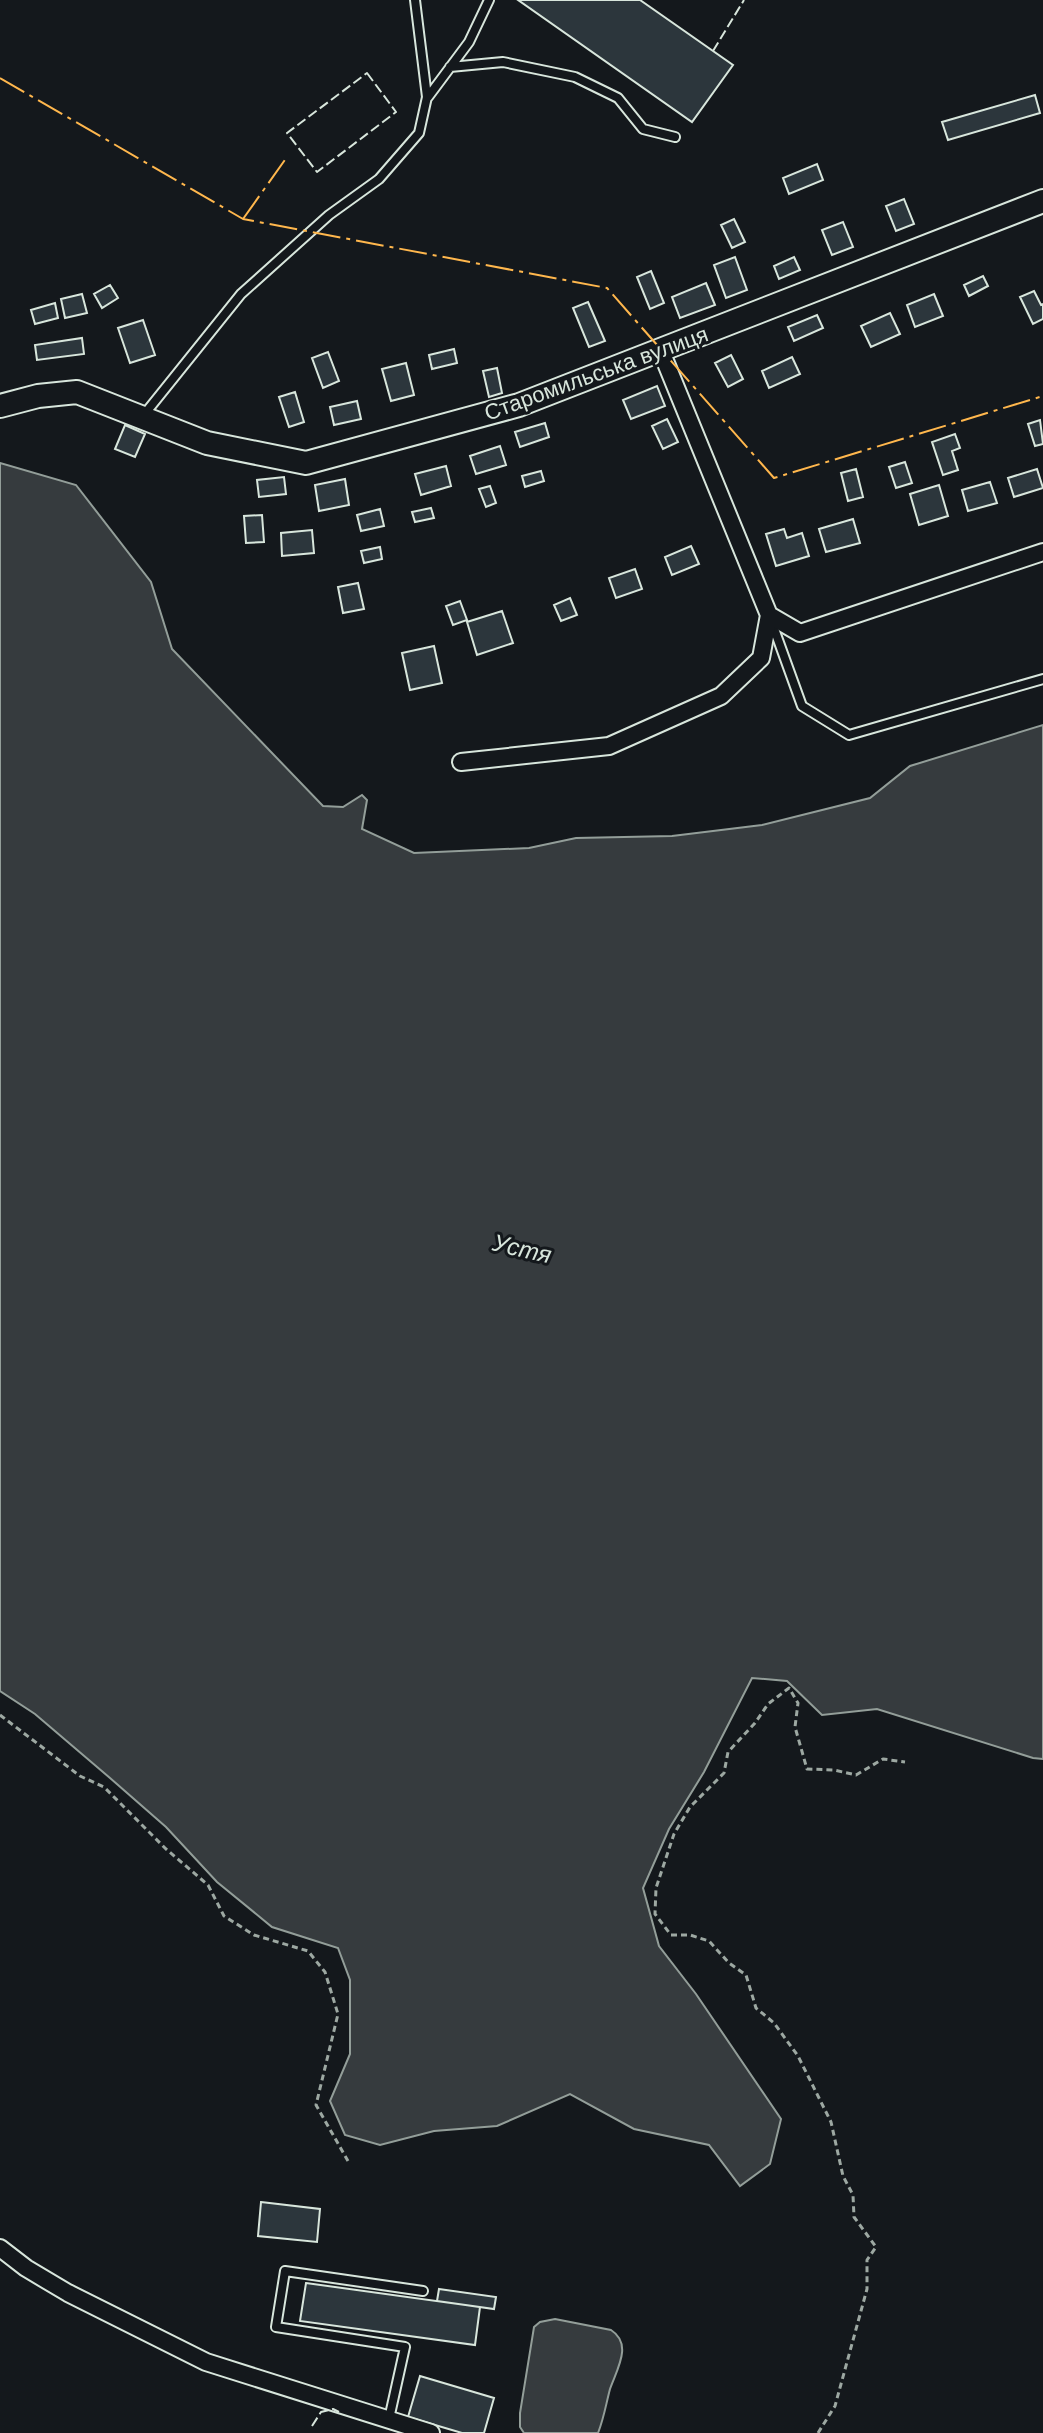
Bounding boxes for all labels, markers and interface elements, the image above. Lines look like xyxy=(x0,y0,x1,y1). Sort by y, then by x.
street label: Старомильська вулиця xyxy=(481,321,712,426)
water label: Устя xyxy=(489,1228,554,1268)

